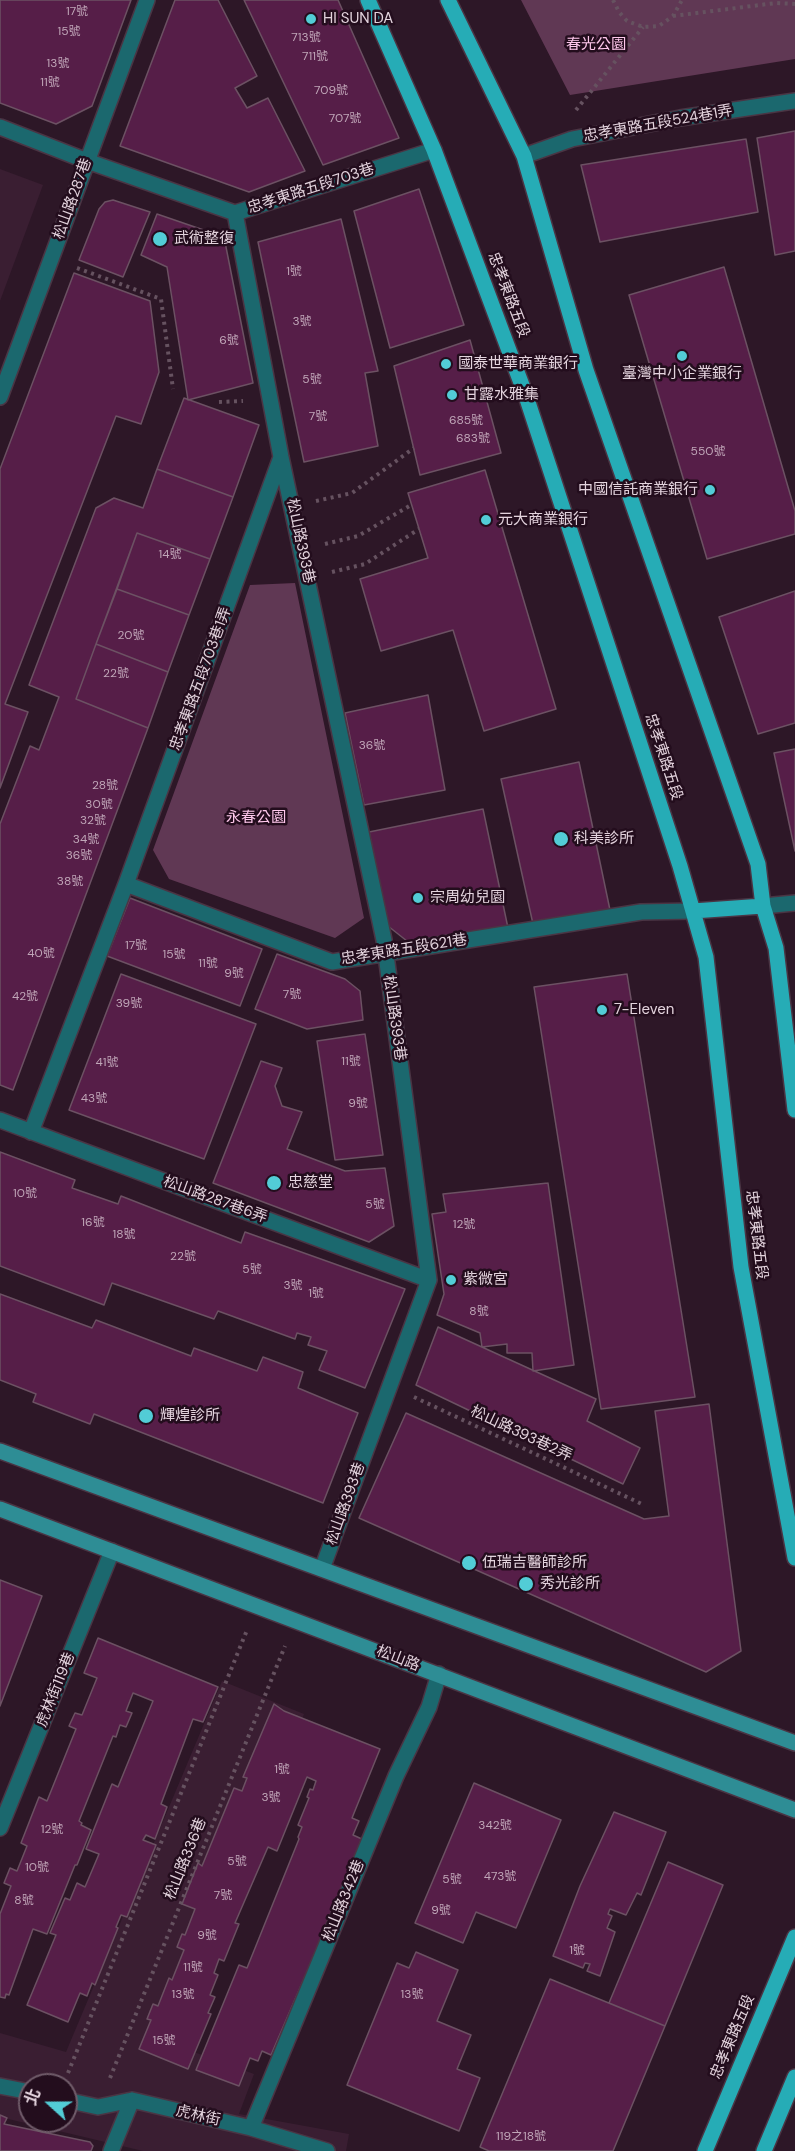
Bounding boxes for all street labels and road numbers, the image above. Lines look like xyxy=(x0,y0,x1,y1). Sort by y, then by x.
street label: 忠孝東路五段524巷1弄 xyxy=(582,102,734,146)
street label: 松山路287巷 xyxy=(50,156,96,242)
street label: 忠孝東路五段703巷 xyxy=(245,160,377,218)
street label: 忠孝東路五段 xyxy=(483,250,533,340)
street label: 松山路393巷 xyxy=(282,497,318,585)
street label: 忠孝東路五段703巷1弄 xyxy=(167,605,235,753)
street label: 忠孝東路五段 xyxy=(641,711,685,803)
street label: 忠孝東路五段621巷 xyxy=(340,931,468,969)
street label: 松山路393巷 xyxy=(379,974,409,1062)
street label: 松山路287巷6弄 xyxy=(160,1173,270,1227)
street label: 忠孝東路五段 xyxy=(742,1189,770,1281)
street label: 松山路393巷2弄 xyxy=(467,1403,575,1465)
street label: 松山路393巷 xyxy=(323,1460,369,1548)
street label: 松山路 xyxy=(374,1643,422,1675)
street label: 虎林街119巷 xyxy=(33,1650,79,1730)
street label: 松山路336巷 xyxy=(161,1815,211,1903)
street label: 松山路342巷 xyxy=(319,1857,369,1945)
street label: 忠孝東路五段 xyxy=(707,1992,759,2082)
street label: 虎林街 xyxy=(174,2102,222,2130)

